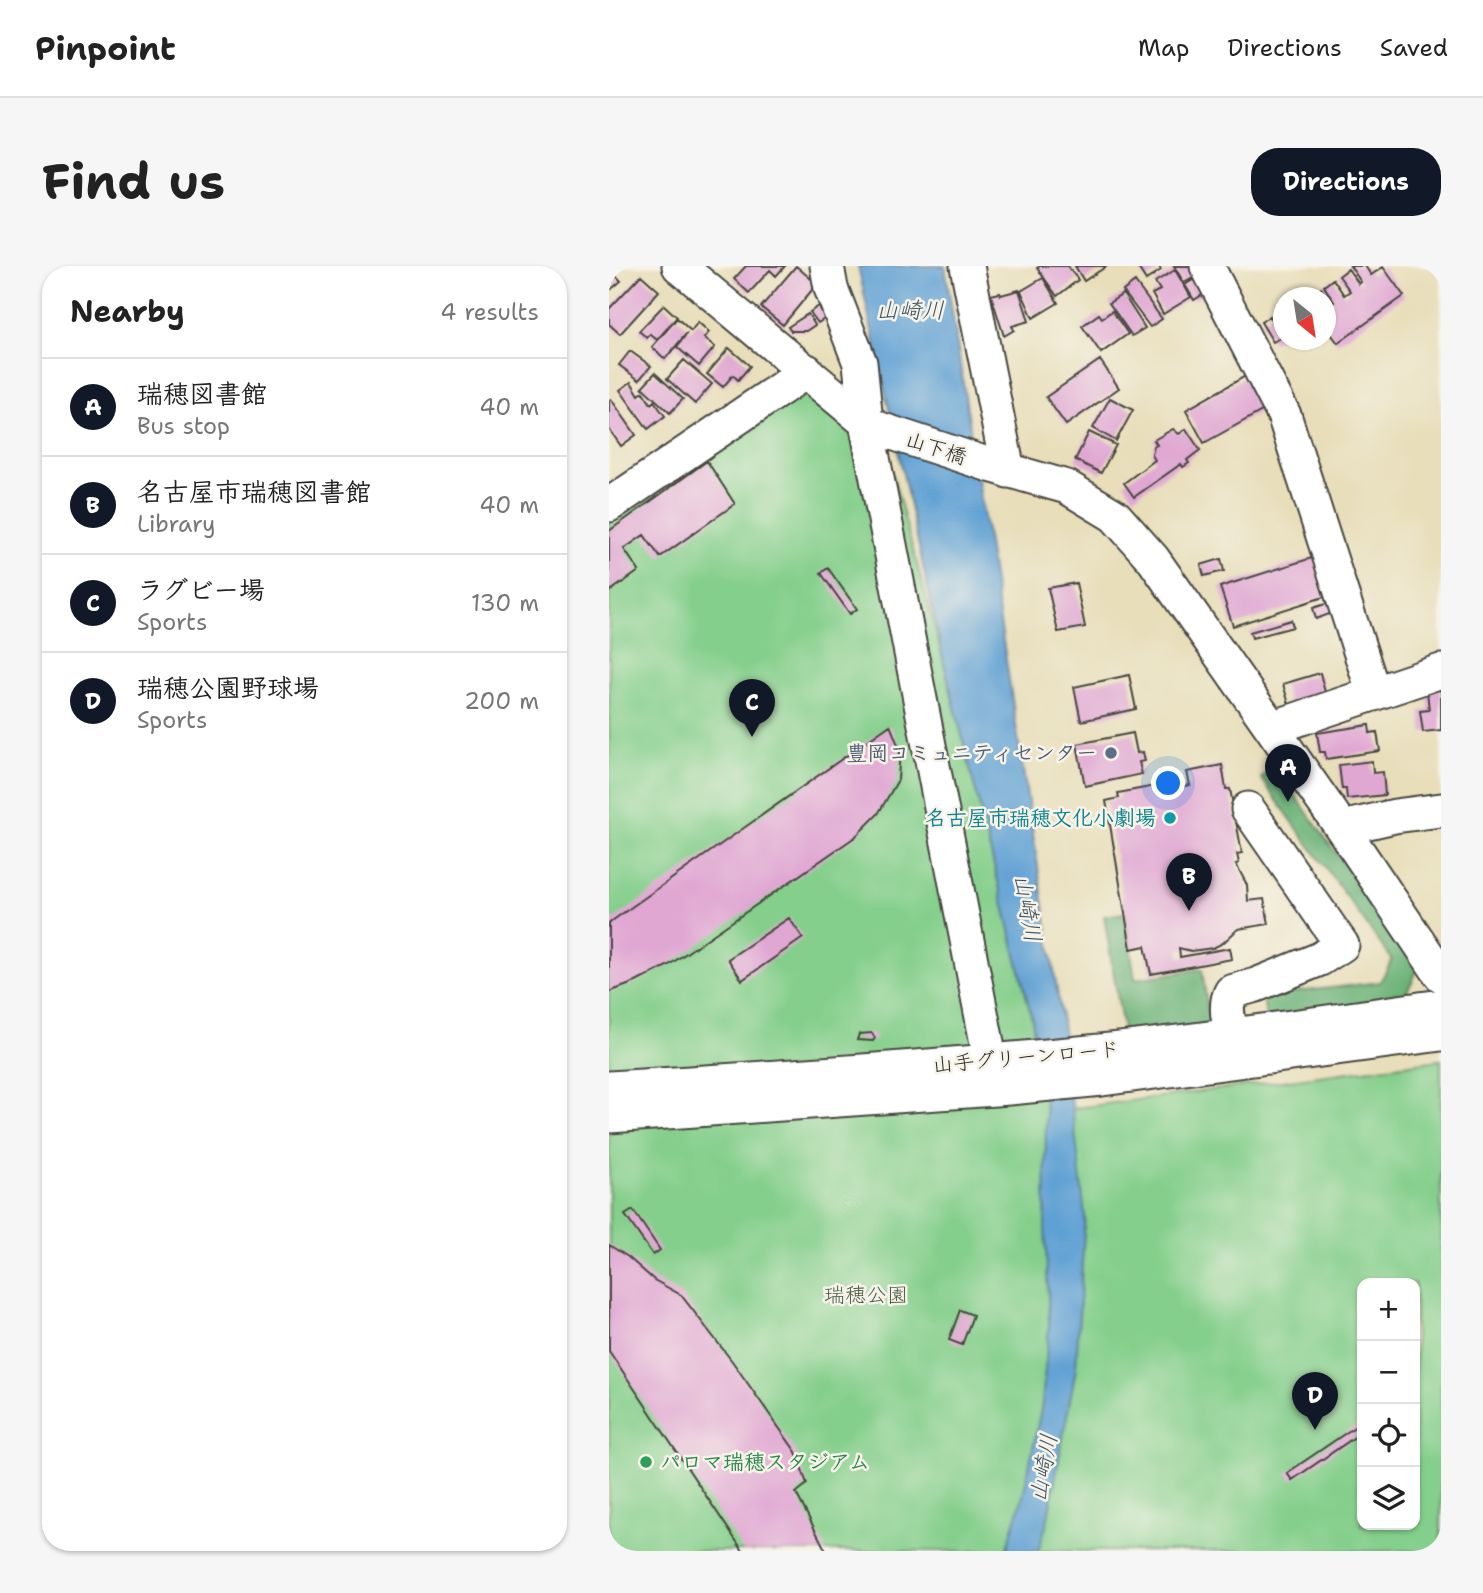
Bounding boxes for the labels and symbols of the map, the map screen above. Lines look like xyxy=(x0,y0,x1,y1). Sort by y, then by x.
north arrow xyxy=(1273,287,1336,350)
water label: 山崎川 xyxy=(876,295,945,325)
street label: 山下橋 xyxy=(902,425,970,471)
pin: C xyxy=(729,679,775,737)
place label: 豊岡コミュニティセンター xyxy=(846,739,1097,767)
pin: A xyxy=(1265,744,1311,802)
marker: 豊岡コミュニティセンター xyxy=(1103,745,1119,761)
your location xyxy=(1151,766,1185,800)
place label: 名古屋市瑞穂文化小劇場 xyxy=(925,804,1156,832)
marker: 名古屋市瑞穂文化小劇場 xyxy=(1162,810,1178,826)
pin: B xyxy=(1166,853,1212,911)
water label: 山崎川 xyxy=(1007,871,1049,945)
street label: 山手グリーンロード xyxy=(931,1035,1121,1079)
park label: 瑞穂公園 xyxy=(824,1281,908,1309)
pin: D xyxy=(1292,1372,1338,1430)
water label: 山崎川 xyxy=(1022,1431,1064,1505)
place label: パロマ瑞穂スタジアム xyxy=(660,1448,870,1476)
marker: パロマ瑞穂スタジアム xyxy=(638,1454,654,1470)

